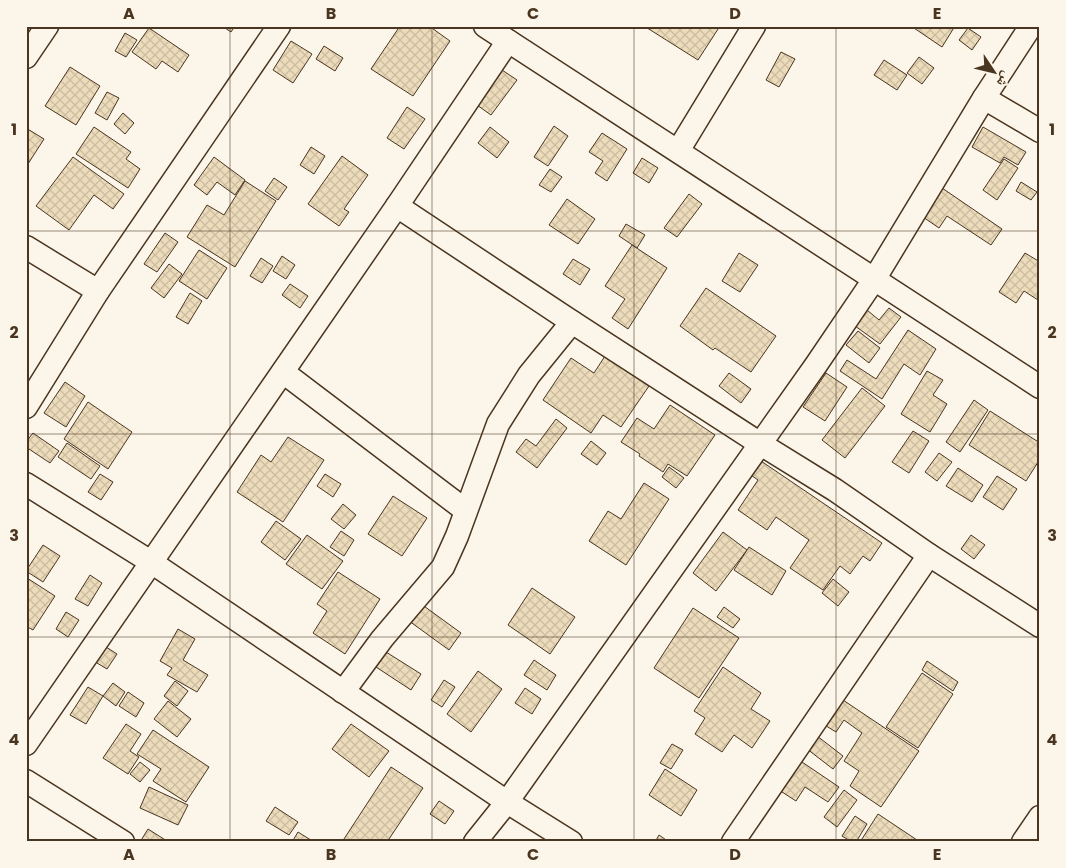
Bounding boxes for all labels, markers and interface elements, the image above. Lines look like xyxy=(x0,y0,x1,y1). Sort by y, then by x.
text: A xyxy=(123,2,135,25)
text: B xyxy=(326,2,336,25)
text: C xyxy=(527,2,539,25)
text: D xyxy=(729,2,741,25)
text: E xyxy=(933,2,941,25)
north arrow xyxy=(968,48,1018,98)
text: ش xyxy=(992,68,1017,91)
text: 1 xyxy=(11,118,17,141)
text: 1 xyxy=(1049,118,1055,141)
text: 2 xyxy=(9,321,19,344)
text: 2 xyxy=(1047,321,1057,344)
text: 3 xyxy=(9,524,19,547)
text: 3 xyxy=(1047,524,1057,547)
text: 4 xyxy=(9,728,20,751)
text: 4 xyxy=(1047,728,1058,751)
text: A xyxy=(123,843,135,866)
text: B xyxy=(326,843,336,866)
text: C xyxy=(527,843,539,866)
text: D xyxy=(729,843,741,866)
text: E xyxy=(933,843,941,866)

